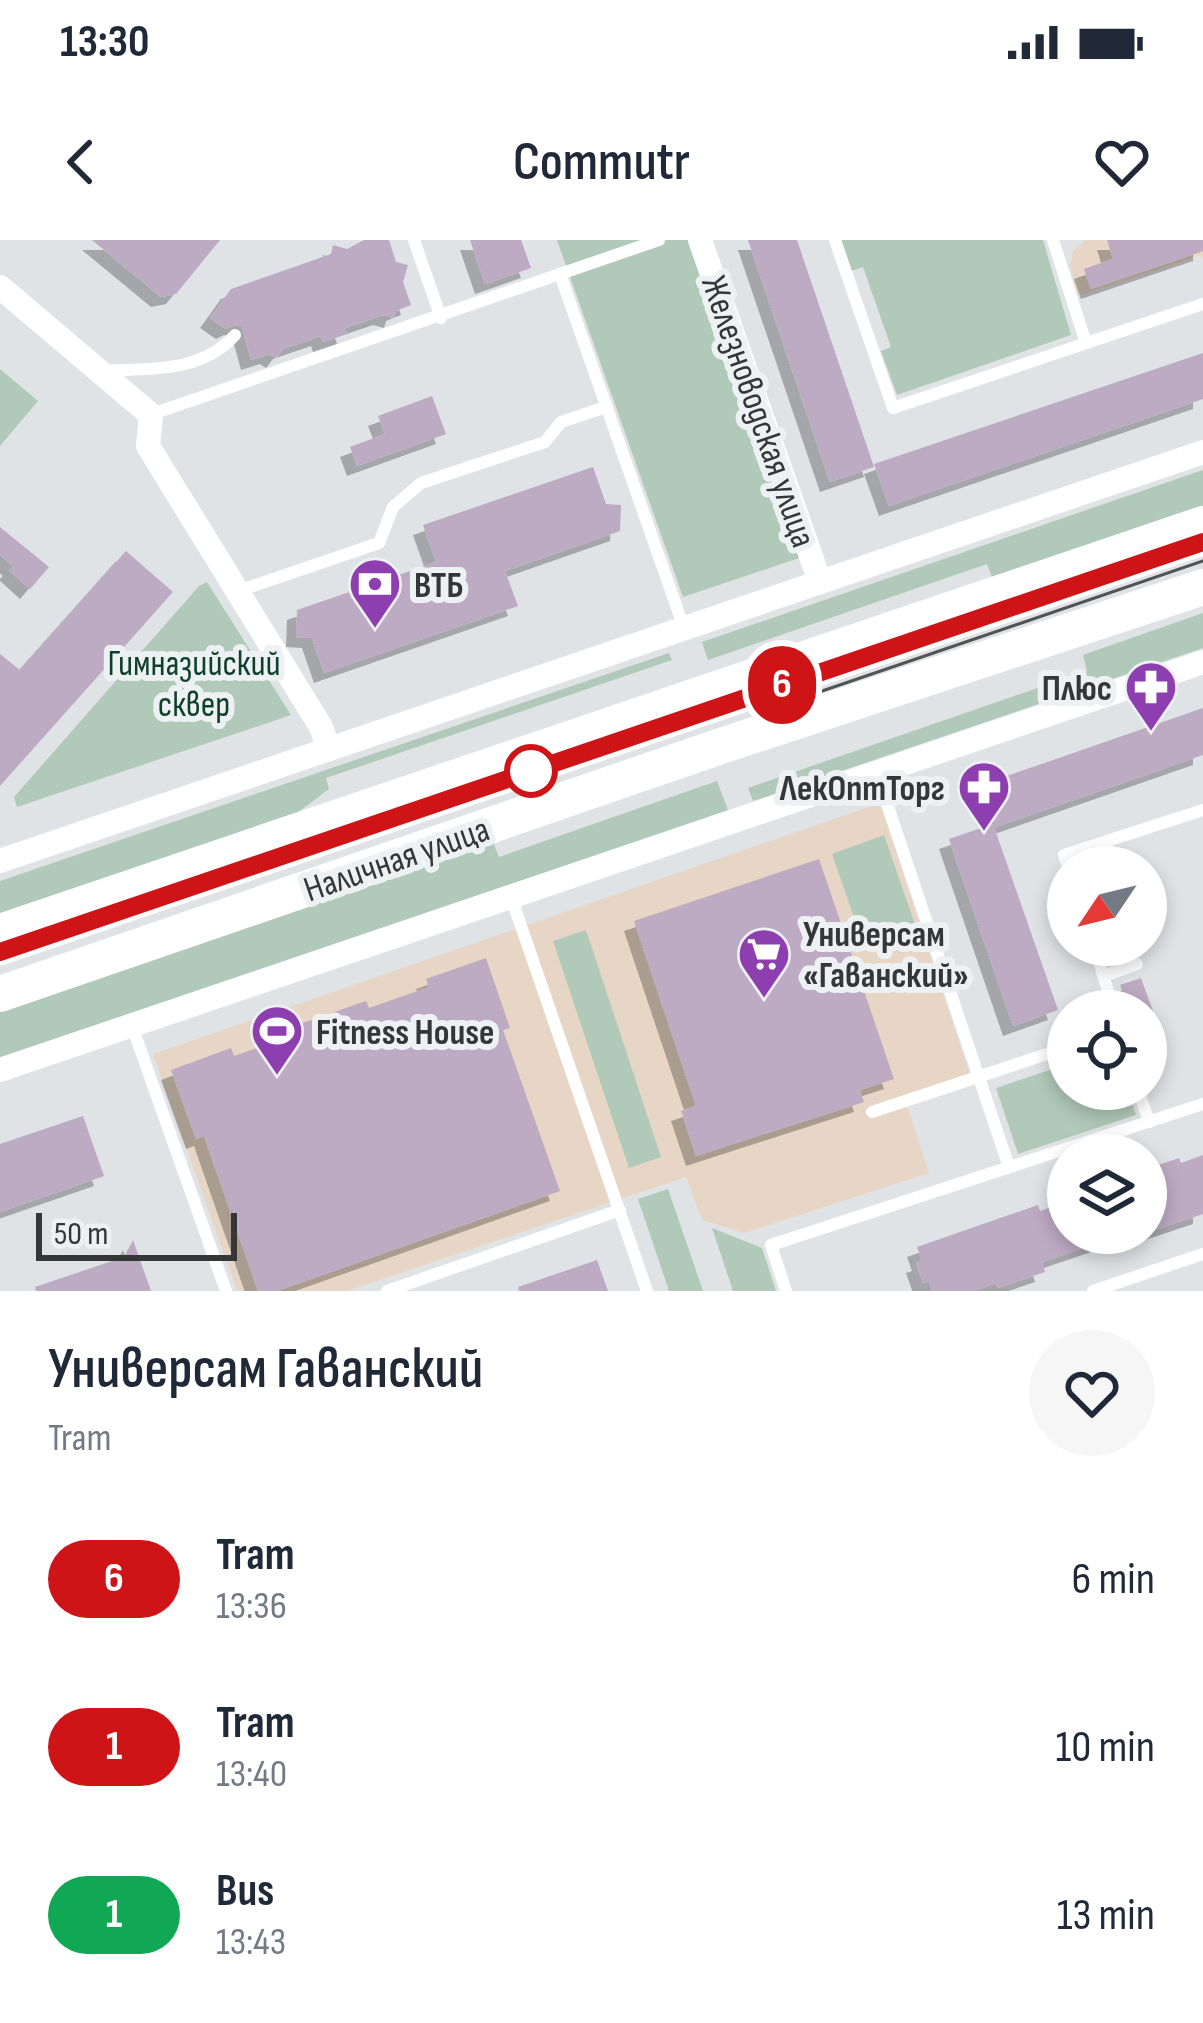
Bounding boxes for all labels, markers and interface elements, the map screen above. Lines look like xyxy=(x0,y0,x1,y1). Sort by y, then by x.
text: 13:30 xyxy=(60,15,149,70)
icon: back xyxy=(48,129,114,195)
icon: heart xyxy=(1089,129,1155,195)
text: Commutr xyxy=(513,130,690,195)
street label: Железноводская улица xyxy=(691,270,824,553)
bank icon: ВТБ xyxy=(347,556,403,630)
place label: ВТБ xyxy=(414,565,463,608)
park label: Гимназийский сквер xyxy=(107,643,281,727)
line badge: 6 xyxy=(743,646,821,724)
text: 6 xyxy=(772,659,792,710)
pharmacy icon: Плюс xyxy=(1123,659,1179,733)
place label: Плюс xyxy=(1042,668,1112,711)
unlabelled marker xyxy=(506,746,556,796)
pharmacy icon: ЛекОптТорг xyxy=(956,759,1012,833)
place label: ЛекОптТорг xyxy=(779,768,945,811)
street label: Наличная улица xyxy=(299,809,495,912)
north arrow xyxy=(1047,846,1167,966)
map controls xyxy=(1047,846,1167,1254)
place label: Универсам «Гаванский» xyxy=(803,914,969,998)
supermarket icon: Универсам «Гаванский» xyxy=(736,926,792,1000)
button: locate xyxy=(1047,990,1167,1110)
sports icon: Fitness House xyxy=(249,1003,305,1077)
place label: Fitness House xyxy=(316,1012,494,1055)
button: layers xyxy=(1047,1134,1167,1254)
scale bar xyxy=(36,1207,237,1260)
text: 50 m xyxy=(54,1214,108,1254)
button: heart xyxy=(1029,1330,1155,1456)
text: Универсам Гаванский xyxy=(48,1336,483,1404)
text: Tram xyxy=(48,1415,112,1462)
text: Tram xyxy=(216,1528,295,1583)
text: 6 min xyxy=(1072,1552,1155,1607)
text: 6 xyxy=(104,1553,124,1604)
text: 13:36 xyxy=(216,1583,287,1630)
text: Tram xyxy=(216,1696,295,1751)
text: 10 min xyxy=(1056,1720,1155,1775)
text: 1 xyxy=(106,1721,122,1772)
text: 13:40 xyxy=(216,1751,287,1798)
text: Bus xyxy=(216,1864,274,1919)
text: 13 min xyxy=(1057,1888,1155,1943)
text: 1 xyxy=(106,1889,122,1940)
text: 13:43 xyxy=(216,1919,286,1966)

